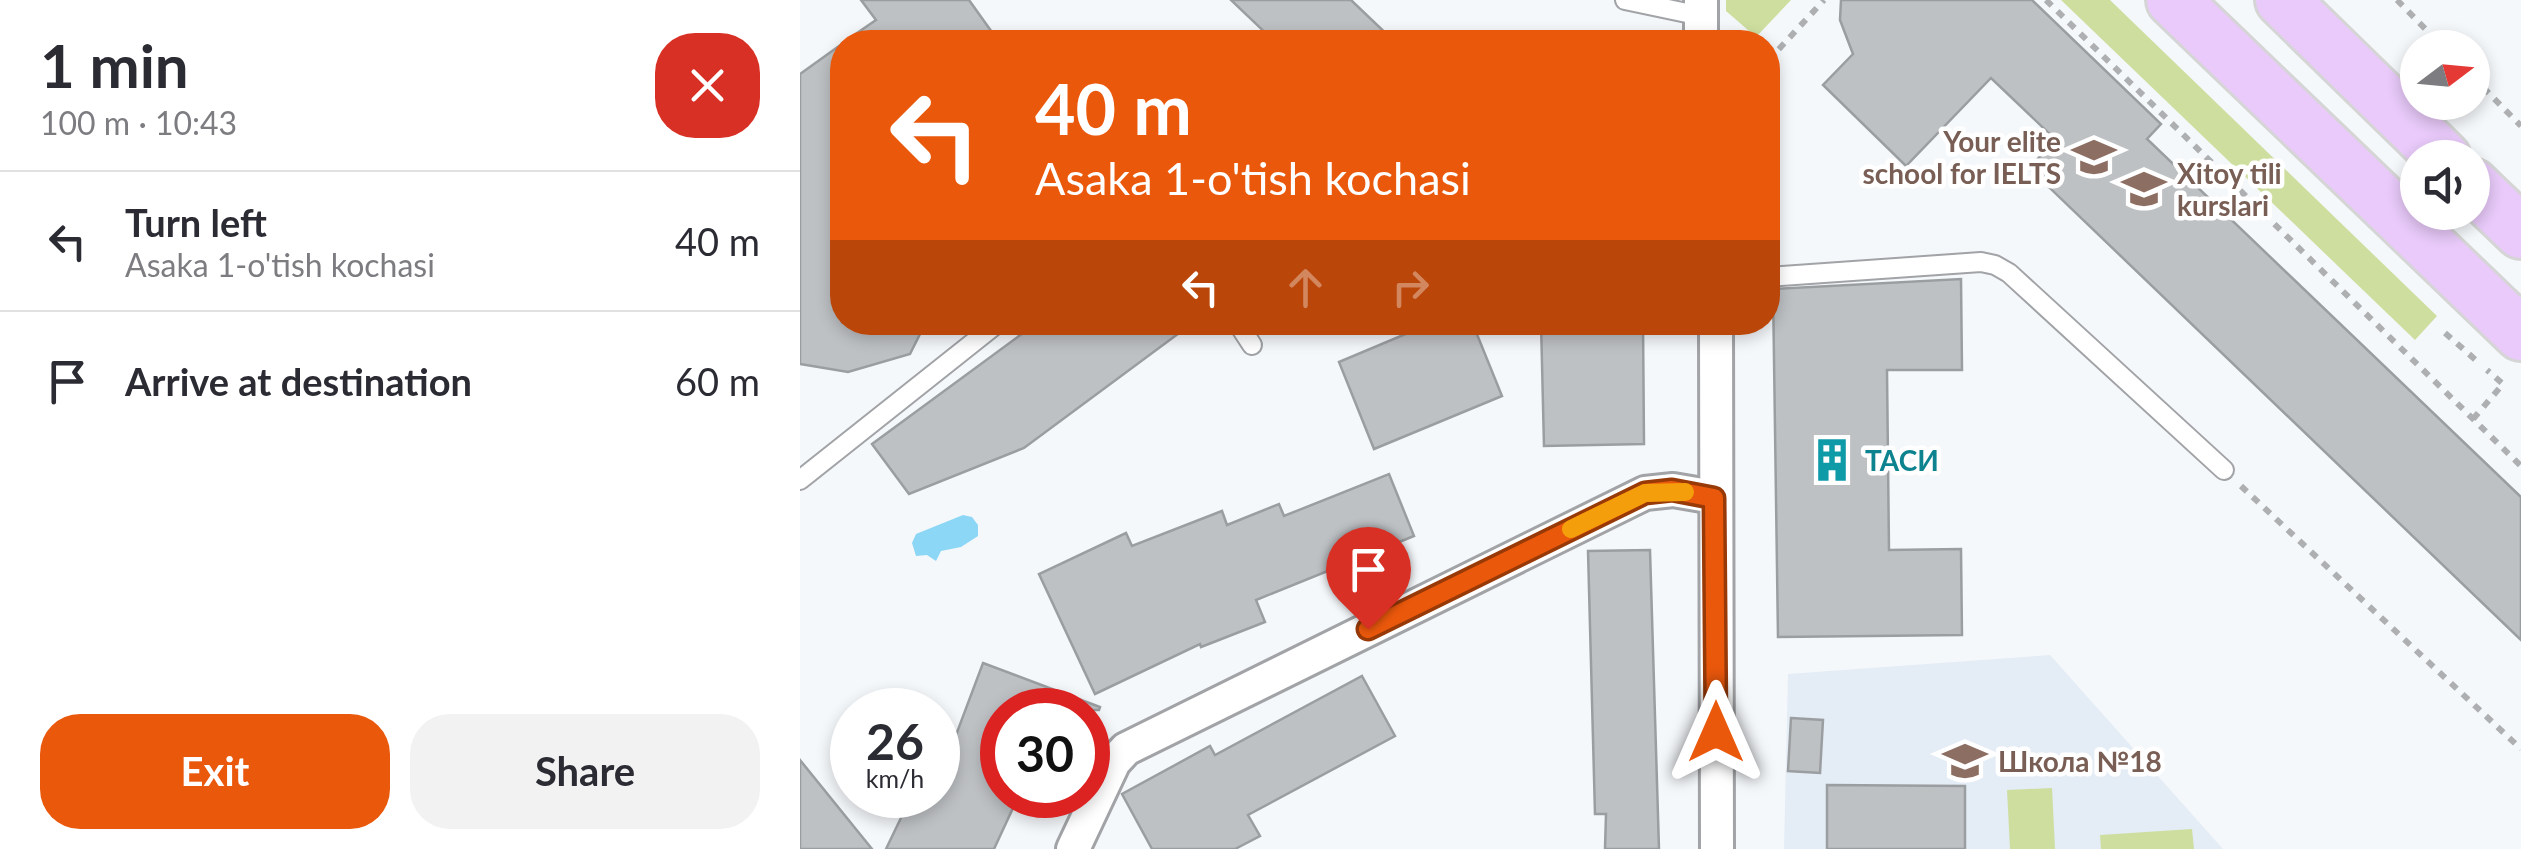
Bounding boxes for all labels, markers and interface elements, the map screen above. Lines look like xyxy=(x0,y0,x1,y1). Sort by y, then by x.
text: 1 min xyxy=(40,29,189,101)
north arrow xyxy=(2400,30,2490,120)
map controls xyxy=(2400,30,2490,230)
button: close xyxy=(655,33,760,138)
text: 40 m xyxy=(1035,66,1192,150)
icon: left xyxy=(870,70,1000,200)
text: 100 m · 10:43 xyxy=(40,103,237,142)
place label: Your elite school for IELTS xyxy=(1863,124,2061,190)
school or university icon: Your elite school for IELTS xyxy=(2070,133,2118,181)
button: sound xyxy=(2400,140,2490,230)
text: Asaka 1-o'tish kochasi xyxy=(1035,151,1471,205)
place label: Xitoy tili kurslari xyxy=(2177,156,2282,222)
school or university icon: Xitoy tili kurslari xyxy=(2120,165,2168,213)
text: Turn left xyxy=(125,199,267,245)
icon: left xyxy=(40,214,95,269)
text: 40 m xyxy=(675,218,760,264)
text: Asaka 1-o'tish kochasi xyxy=(125,245,435,284)
icon: left xyxy=(1173,260,1228,315)
icon: ahead xyxy=(1278,260,1333,315)
icon: right xyxy=(1383,260,1438,315)
icon: arrive xyxy=(40,354,95,409)
text: Arrive at destination xyxy=(125,358,472,404)
text: 60 m xyxy=(675,358,760,404)
building icon: ТАСИ xyxy=(1808,436,1856,484)
place label: ТАСИ xyxy=(1865,443,1939,477)
pin xyxy=(1326,527,1411,630)
icon: arrive xyxy=(1341,542,1396,597)
position arrow xyxy=(1664,680,1768,784)
speed limit sign: 30 xyxy=(980,688,1110,818)
text: 26 xyxy=(866,711,924,771)
button: Exit xyxy=(40,714,390,829)
button: Share xyxy=(410,714,760,829)
school or university icon: Школа №18 xyxy=(1941,737,1989,785)
place label: Школа №18 xyxy=(1998,744,2162,778)
text: km/h xyxy=(866,763,924,793)

